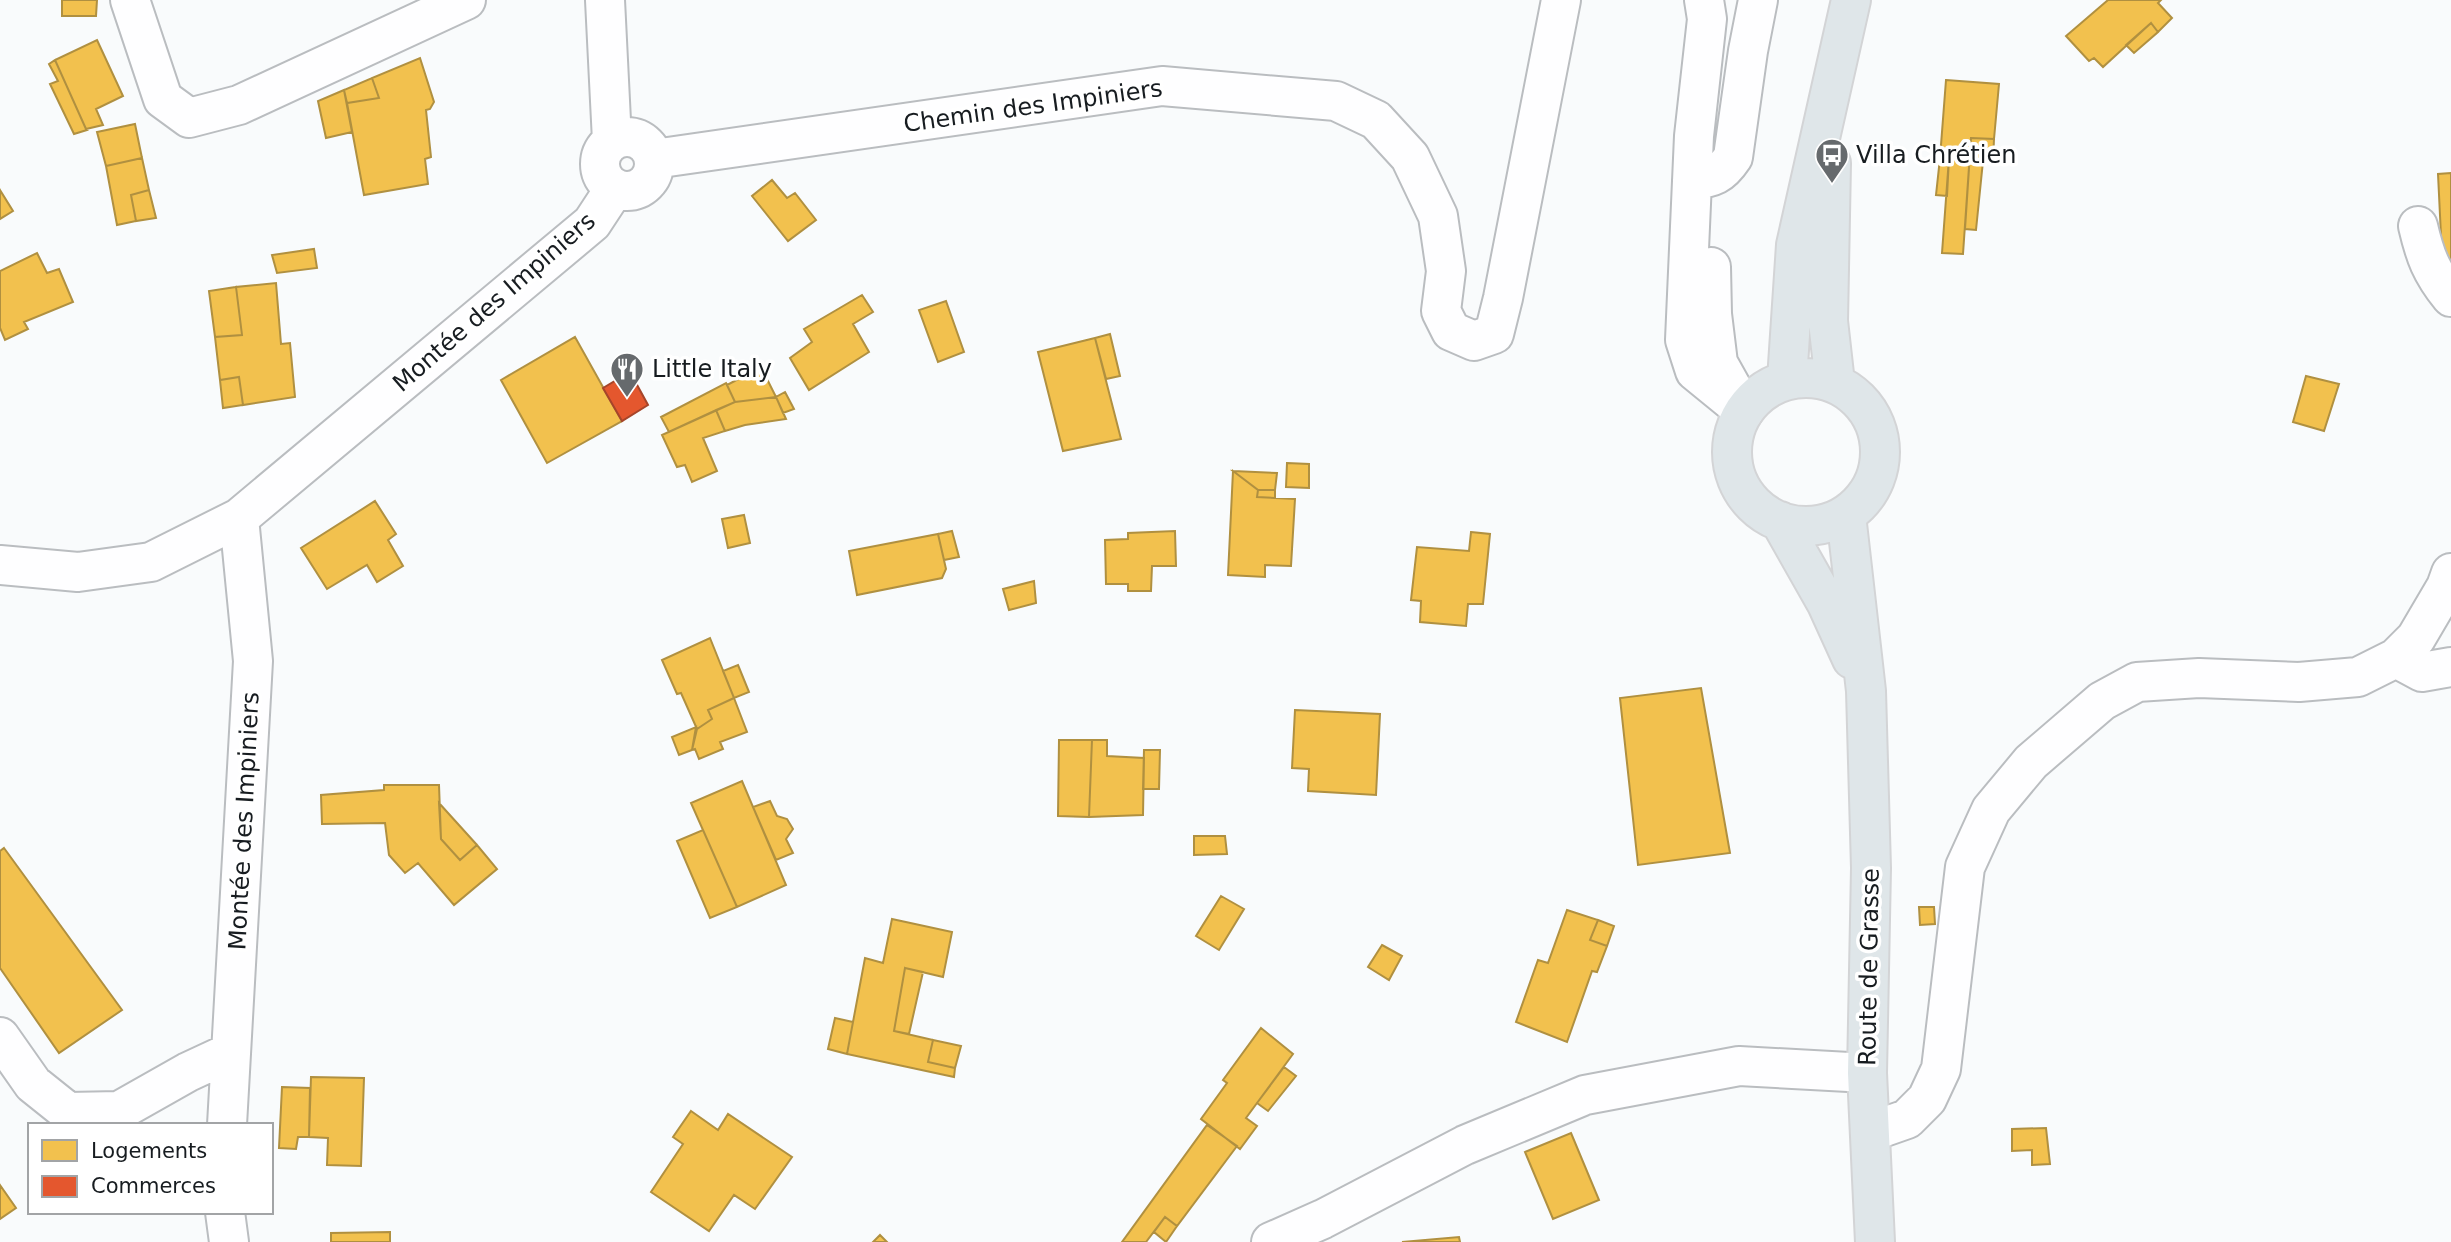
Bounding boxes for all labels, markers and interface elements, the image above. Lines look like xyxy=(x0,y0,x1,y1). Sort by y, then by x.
street label: Chemin des Impiniers xyxy=(902,74,1164,138)
bus stop icon: Villa Chrétien xyxy=(1813,136,1851,185)
place label: Villa Chrétien xyxy=(1856,141,2016,169)
street label: Montée des Impiniers xyxy=(387,207,601,397)
restaurant icon: Little Italy xyxy=(608,350,646,399)
place label: Little Italy xyxy=(652,355,772,383)
street label: Montée des Impiniers xyxy=(223,691,265,951)
street label: Route de Grasse xyxy=(1853,868,1885,1066)
legend xyxy=(28,1123,273,1214)
text: Logements xyxy=(91,1139,207,1163)
text: Commerces xyxy=(91,1174,216,1198)

